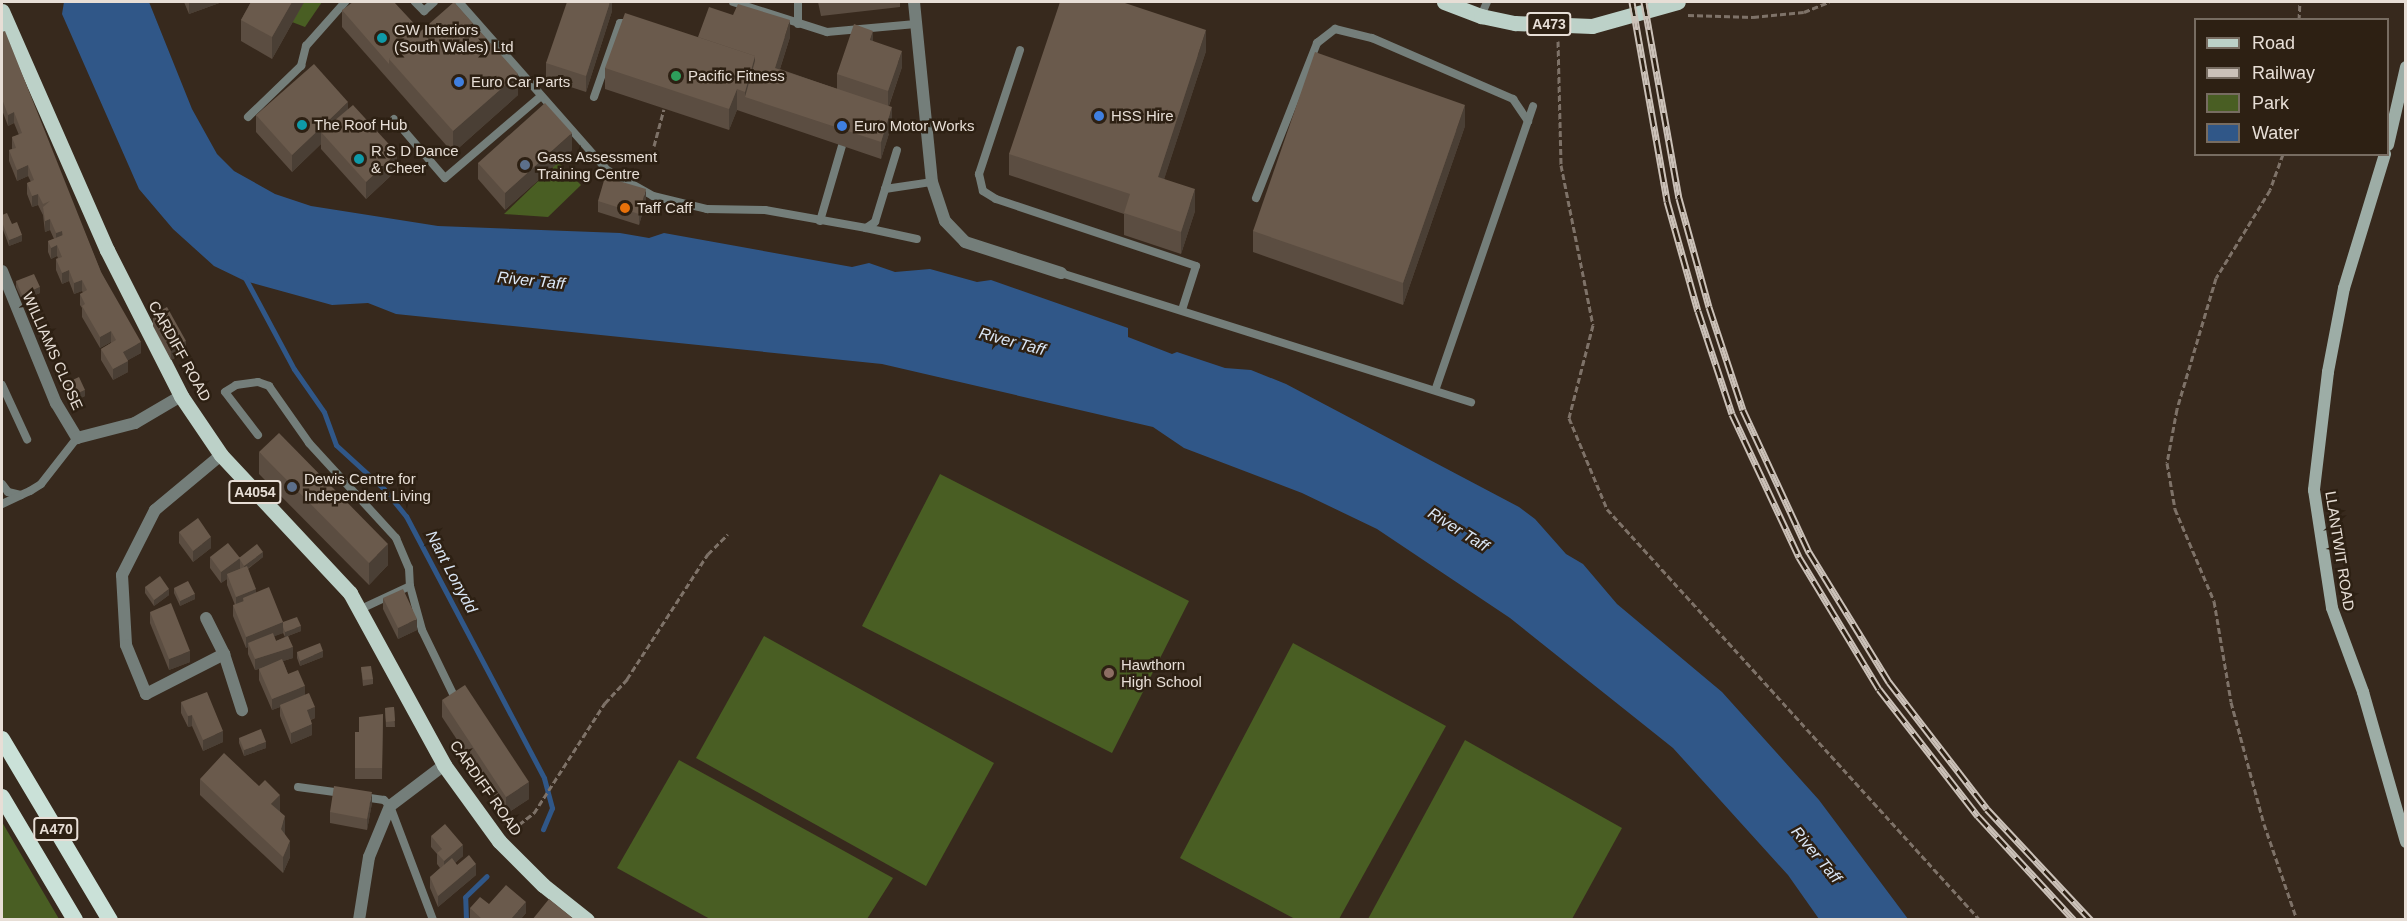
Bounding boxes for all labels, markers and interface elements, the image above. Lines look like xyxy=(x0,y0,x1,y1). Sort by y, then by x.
road number: A473 xyxy=(1525,13,1573,35)
legend xyxy=(2194,18,2389,156)
place label: GW Interiors (South Wales) Ltd xyxy=(394,20,513,55)
marker: GW Interiors (South Wales) Ltd xyxy=(375,31,389,45)
text: Road xyxy=(2252,33,2295,53)
text: Railway xyxy=(2252,63,2315,83)
place label: Pacific Fitness xyxy=(688,67,785,85)
marker: Pacific Fitness xyxy=(669,69,683,83)
place label: Euro Car Parts xyxy=(471,73,570,91)
marker: Euro Car Parts xyxy=(452,75,466,89)
text: Park xyxy=(2252,93,2289,113)
place label: HSS Hire xyxy=(1111,107,1174,125)
marker: HSS Hire xyxy=(1092,109,1106,123)
place label: The Roof Hub xyxy=(314,116,407,134)
place label: Euro Motor Works xyxy=(854,117,975,135)
marker: The Roof Hub xyxy=(295,118,309,132)
marker: Euro Motor Works xyxy=(835,119,849,133)
text: Water xyxy=(2252,123,2299,143)
place label: R S D Dance & Cheer xyxy=(371,141,459,176)
place label: Gass Assessment Training Centre xyxy=(537,147,658,182)
marker: R S D Dance & Cheer xyxy=(352,152,366,166)
marker: Gass Assessment Training Centre xyxy=(518,158,532,172)
place label: Taff Caff xyxy=(637,199,692,217)
marker: Taff Caff xyxy=(618,201,632,215)
water label: River Taff xyxy=(496,268,566,294)
street label: WILLIAMS CLOSE xyxy=(19,289,87,413)
street label: CARDIFF ROAD xyxy=(145,297,215,405)
water label: River Taff xyxy=(977,324,1047,360)
place label: Dewis Centre for Independent Living xyxy=(304,469,431,504)
marker: Dewis Centre for Independent Living xyxy=(285,480,299,494)
road number: A4054 xyxy=(228,481,282,503)
street label: LLANTWIT ROAD xyxy=(2322,490,2358,612)
water label: River Taff xyxy=(1424,504,1492,556)
water label: Nant Lonydd xyxy=(421,527,481,617)
place label: Hawthorn High School xyxy=(1121,655,1202,690)
marker: Hawthorn High School xyxy=(1102,666,1116,680)
street label: CARDIFF ROAD xyxy=(446,737,526,839)
road number: A470 xyxy=(32,818,80,840)
water label: River Taff xyxy=(1787,823,1845,887)

